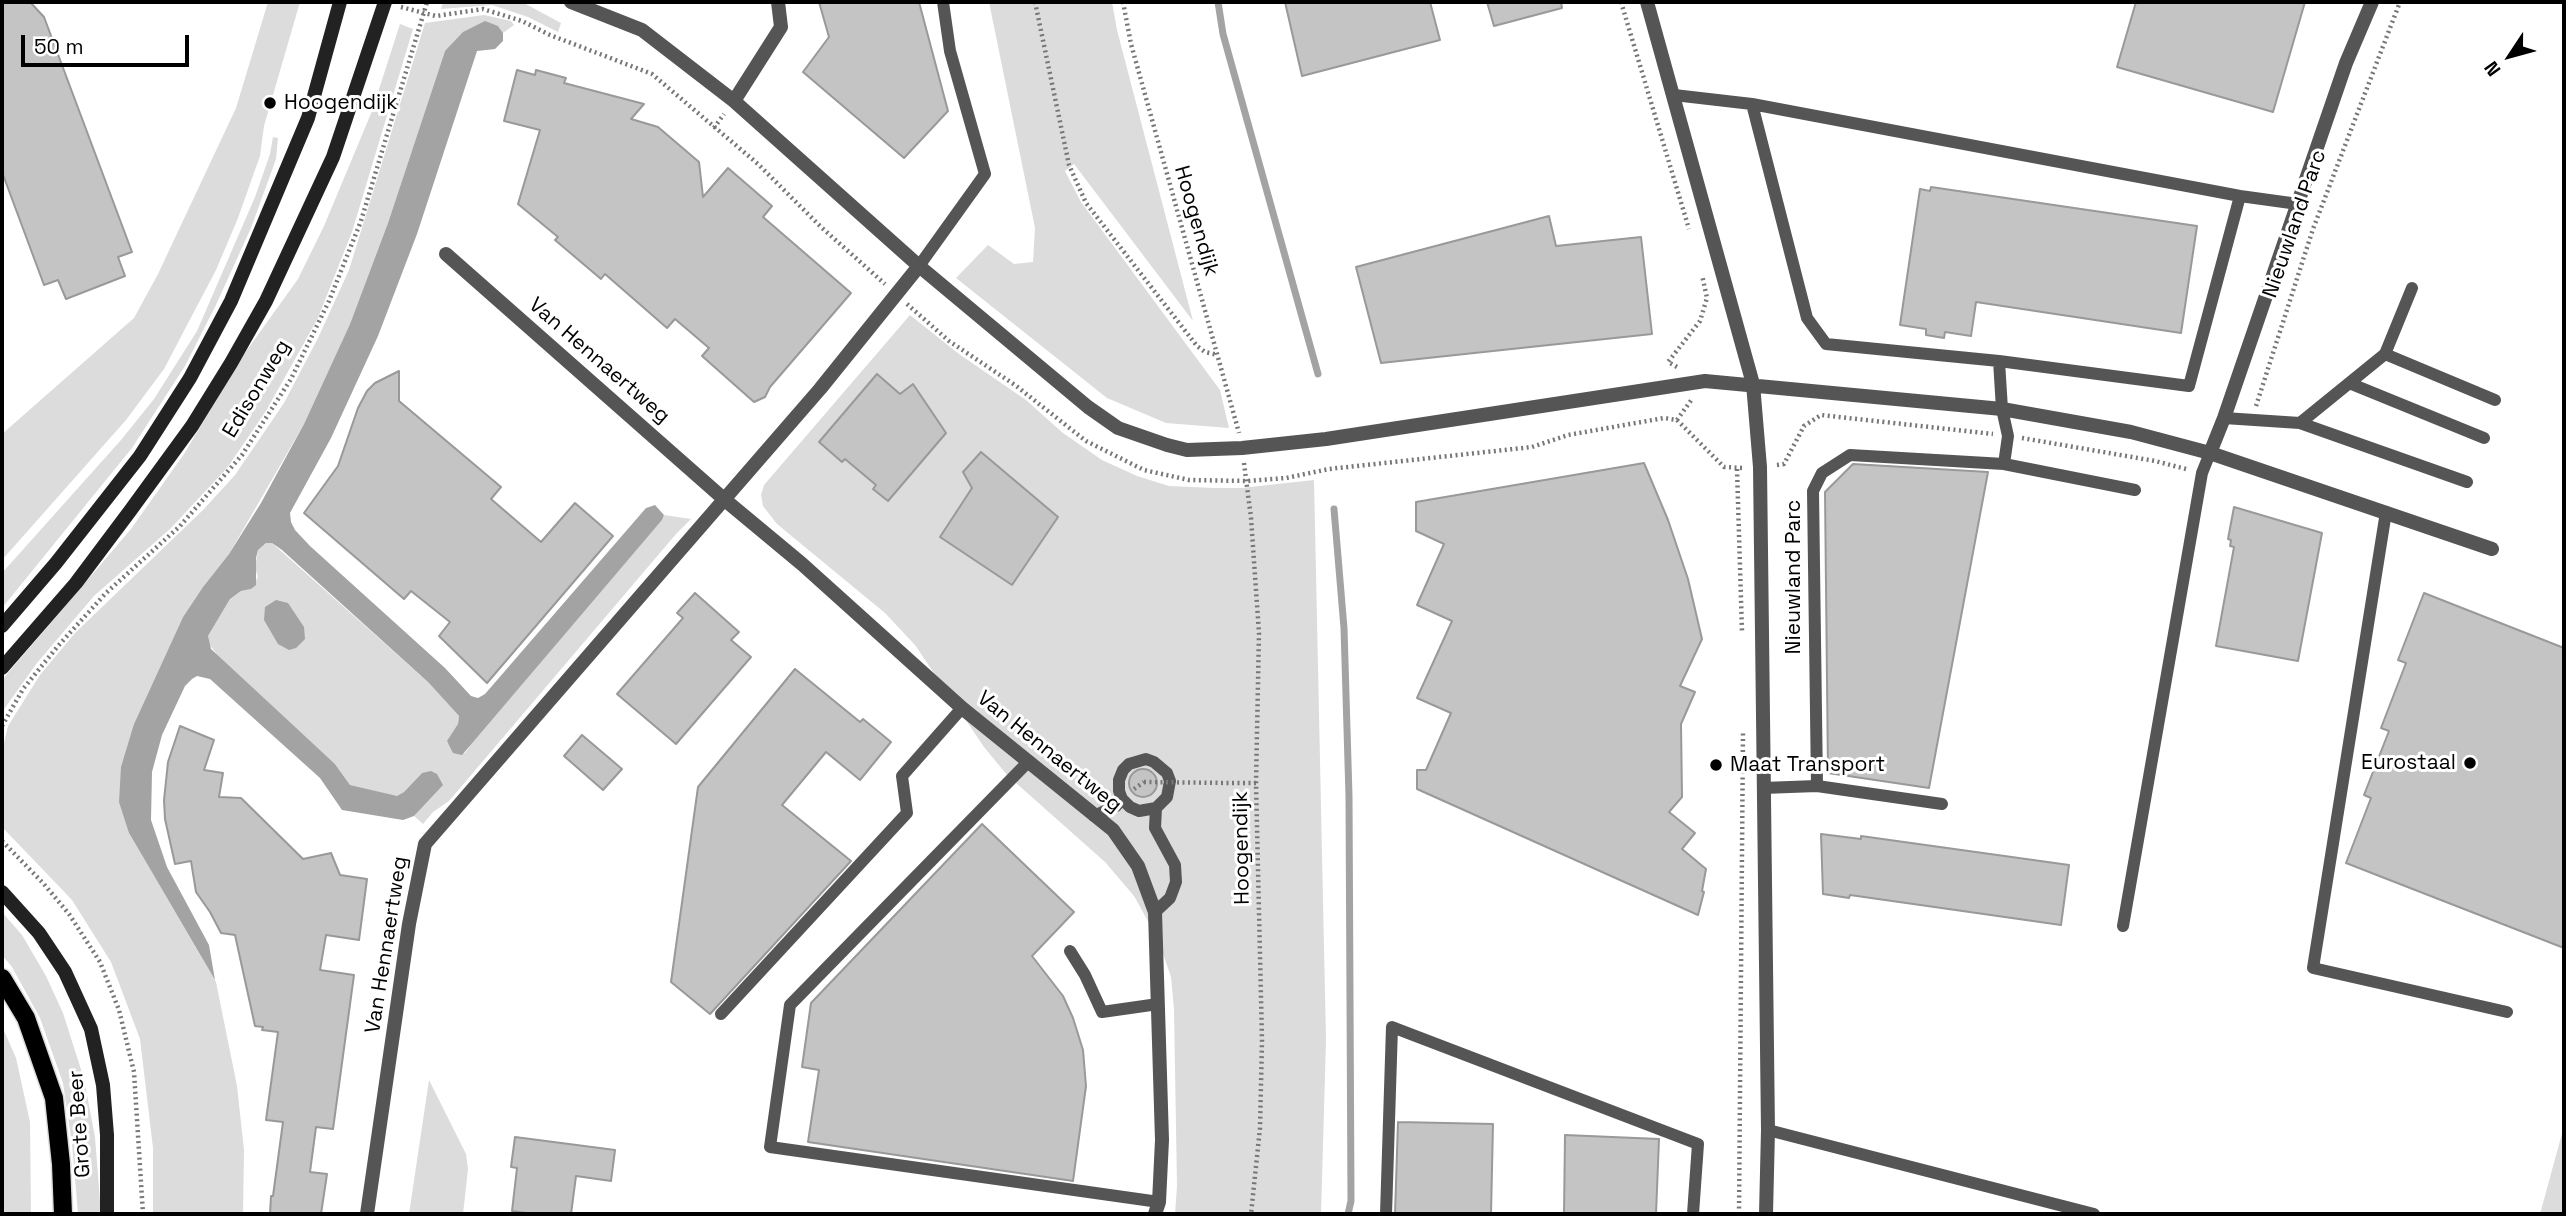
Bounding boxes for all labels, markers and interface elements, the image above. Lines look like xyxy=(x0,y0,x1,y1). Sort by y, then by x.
scale bar xyxy=(24,21,192,65)
north arrow xyxy=(2475,21,2545,91)
text: 50 m xyxy=(34,33,84,60)
text: N xyxy=(2479,56,2506,81)
place label: Hoogendijk xyxy=(284,90,398,116)
marker: Hoogendijk xyxy=(262,95,278,111)
street label: Nieuwland Parc xyxy=(2258,147,2332,301)
street label: Hoogendijk xyxy=(1168,163,1224,279)
street label: Van Hennaertweg xyxy=(523,293,675,429)
street label: Edisonweg xyxy=(218,335,296,443)
street label: Nieuwland Parc xyxy=(1781,500,1807,654)
street label: Van Hennaertweg xyxy=(972,686,1126,818)
place label: Eurostaal xyxy=(2361,750,2456,776)
place label: Maat Transport xyxy=(1730,752,1885,778)
marker: Eurostaal xyxy=(2462,755,2478,771)
marker: Maat Transport xyxy=(1708,757,1724,773)
street label: Hoogendijk xyxy=(1228,791,1256,905)
street label: Van Hennaertweg xyxy=(361,855,413,1035)
street label: Grote Beer xyxy=(64,1069,96,1179)

